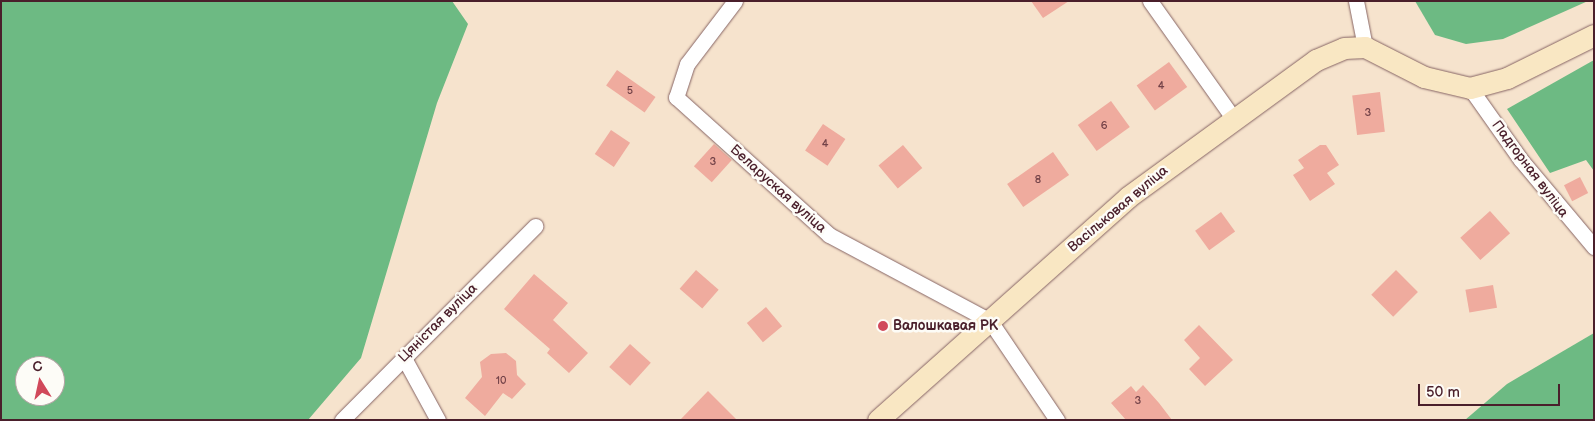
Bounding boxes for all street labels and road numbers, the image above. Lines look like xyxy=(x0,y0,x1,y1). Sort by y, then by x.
street label: Падгорная вуліца xyxy=(1488,117,1572,221)
street label: Беларуская вуліца xyxy=(726,141,830,237)
street label: Васільковая вуліца xyxy=(1064,162,1172,256)
street label: Цяністая вуліца xyxy=(395,280,481,366)

